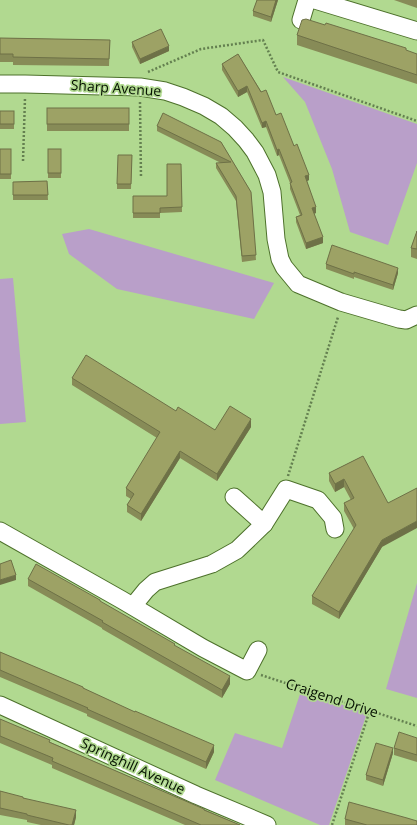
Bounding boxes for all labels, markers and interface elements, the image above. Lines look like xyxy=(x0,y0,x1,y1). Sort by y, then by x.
street label: Sharp Avenue xyxy=(70,75,162,100)
street label: Craigend Drive xyxy=(283,674,381,721)
street label: Springhill Avenue xyxy=(78,733,189,798)

